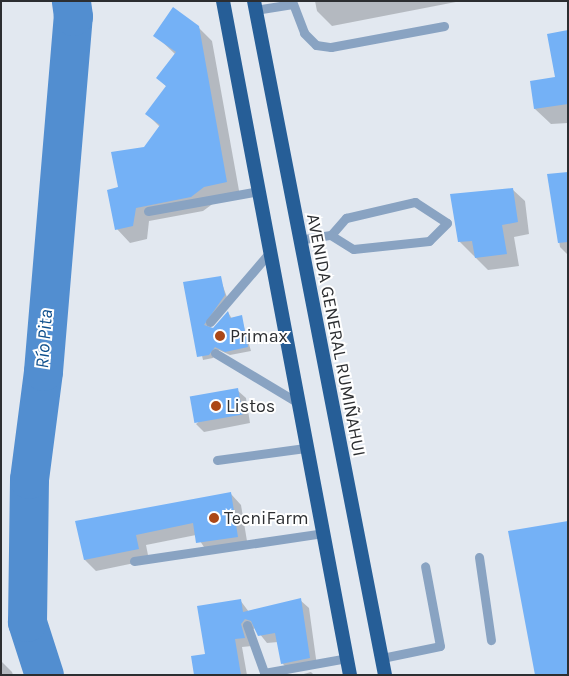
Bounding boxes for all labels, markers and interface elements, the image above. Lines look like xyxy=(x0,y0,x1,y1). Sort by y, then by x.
street label: AVENIDA GENERAL RUMIÑAHUI xyxy=(302,212,370,458)
water label: Río Pita xyxy=(32,308,58,370)
place label: Primax xyxy=(230,325,288,347)
marker: Primax xyxy=(214,330,226,342)
place label: Listos xyxy=(226,395,275,417)
marker: Listos xyxy=(210,400,222,412)
place label: TecniFarm xyxy=(224,507,309,529)
marker: TecniFarm xyxy=(208,512,220,524)

